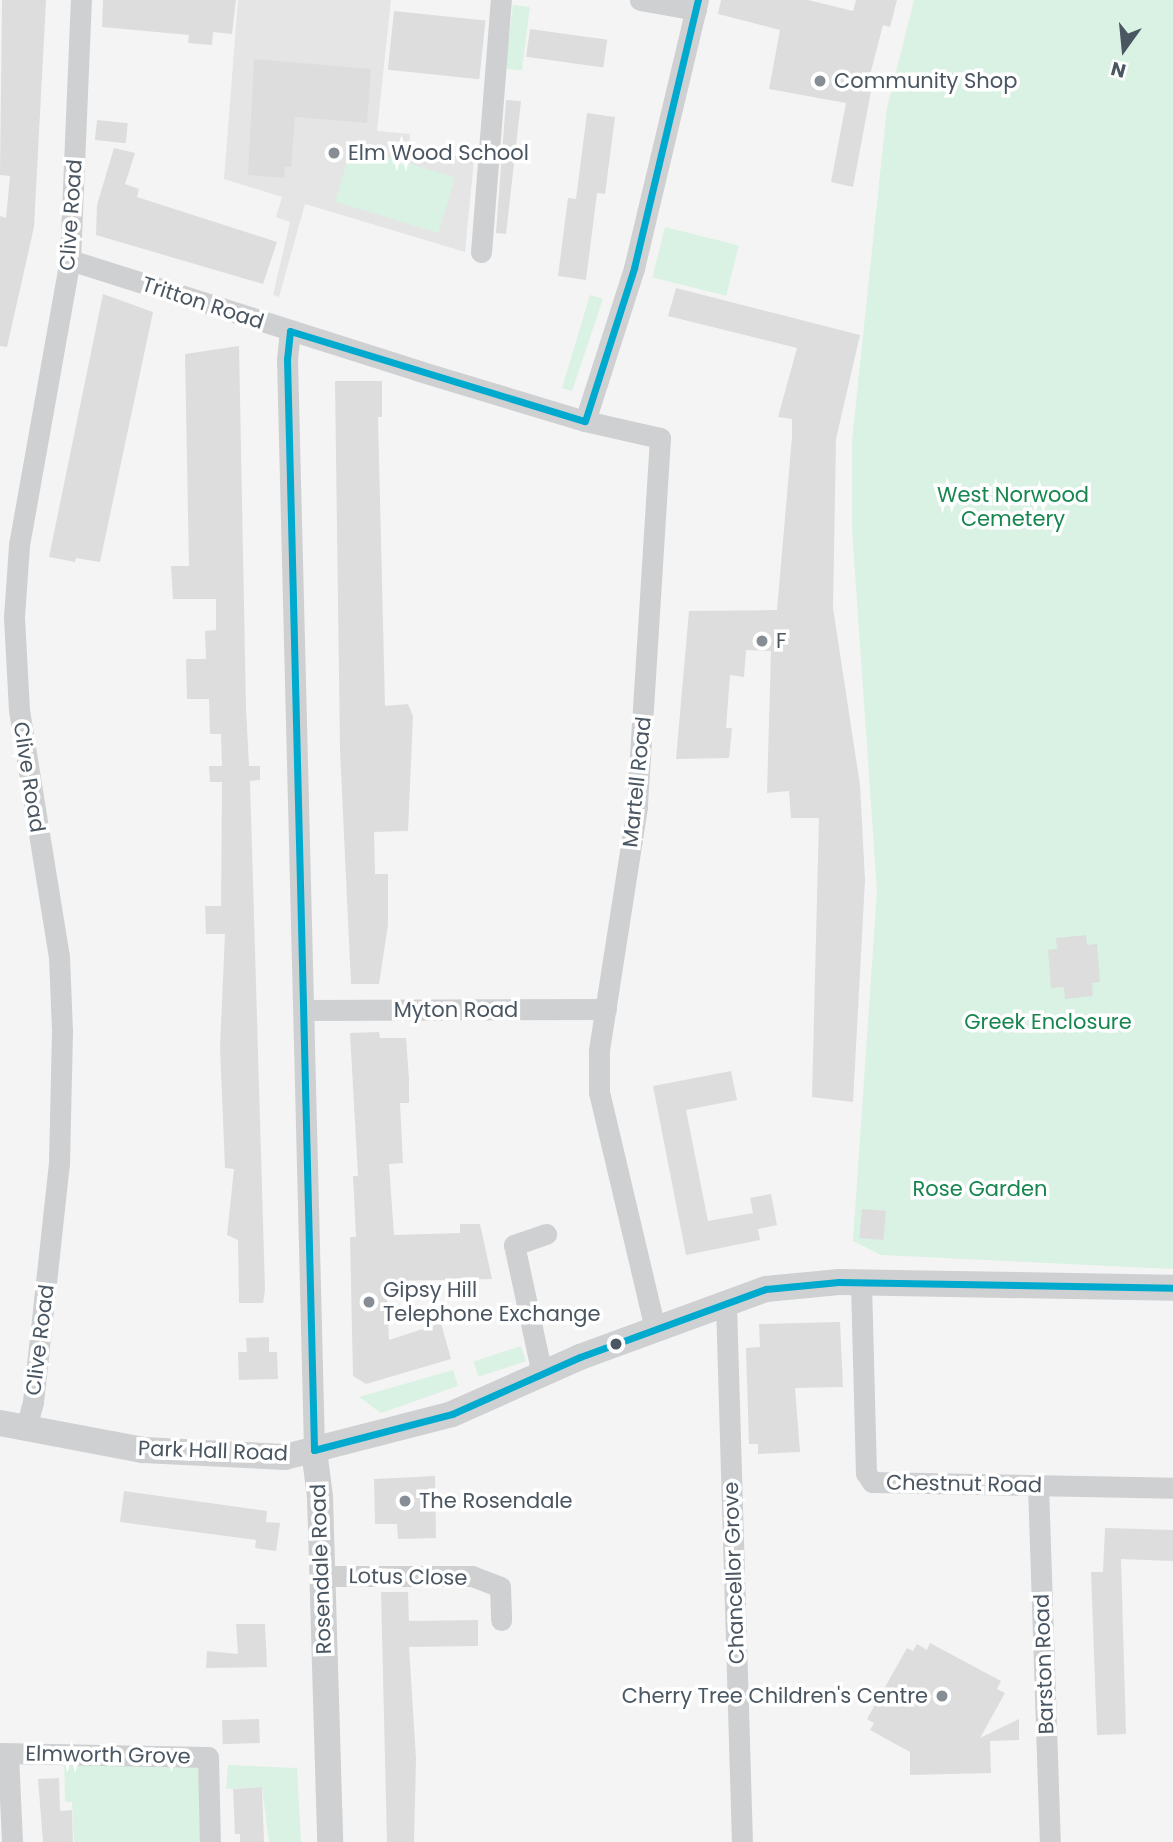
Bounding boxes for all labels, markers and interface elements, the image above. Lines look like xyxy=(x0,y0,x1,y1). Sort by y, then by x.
north arrow xyxy=(1089,14,1159,84)
text: N xyxy=(1108,55,1129,85)
place label: Community Shop xyxy=(834,68,1017,94)
marker: Community Shop xyxy=(812,73,828,89)
place label: Elm Wood School xyxy=(348,140,529,166)
marker: Elm Wood School xyxy=(326,145,342,161)
street label: Clive Road xyxy=(55,158,87,272)
street label: Tritton Road xyxy=(139,271,267,335)
park label: West Norwood Cemetery xyxy=(937,482,1089,532)
place label: F xyxy=(776,628,787,654)
marker: F xyxy=(754,633,770,649)
street label: Martell Road xyxy=(618,715,656,849)
street label: Clive Road xyxy=(8,720,50,834)
street label: Myton Road xyxy=(394,997,518,1023)
park label: Greek Enclosure xyxy=(964,1009,1132,1035)
park label: Rose Garden xyxy=(913,1176,1047,1202)
place label: Gipsy Hill Telephone Exchange xyxy=(383,1277,601,1327)
street label: Clive Road xyxy=(21,1283,59,1397)
marker: Gipsy Hill Telephone Exchange xyxy=(361,1294,377,1310)
unlabelled marker xyxy=(609,1337,623,1351)
street label: Park Hall Road xyxy=(138,1436,288,1466)
street label: Chestnut Road xyxy=(886,1470,1042,1498)
street label: Chancellor Grove xyxy=(718,1481,750,1665)
street label: Rosendale Road xyxy=(305,1483,337,1655)
place label: The Rosendale xyxy=(419,1488,573,1514)
marker: The Rosendale xyxy=(397,1493,413,1509)
street label: Lotus Close xyxy=(348,1563,468,1591)
street label: Barston Road xyxy=(1029,1593,1059,1735)
place label: Cherry Tree Children's Centre xyxy=(622,1683,928,1709)
marker: Cherry Tree Children's Centre xyxy=(934,1688,950,1704)
street label: Elmworth Grove xyxy=(25,1741,191,1769)

